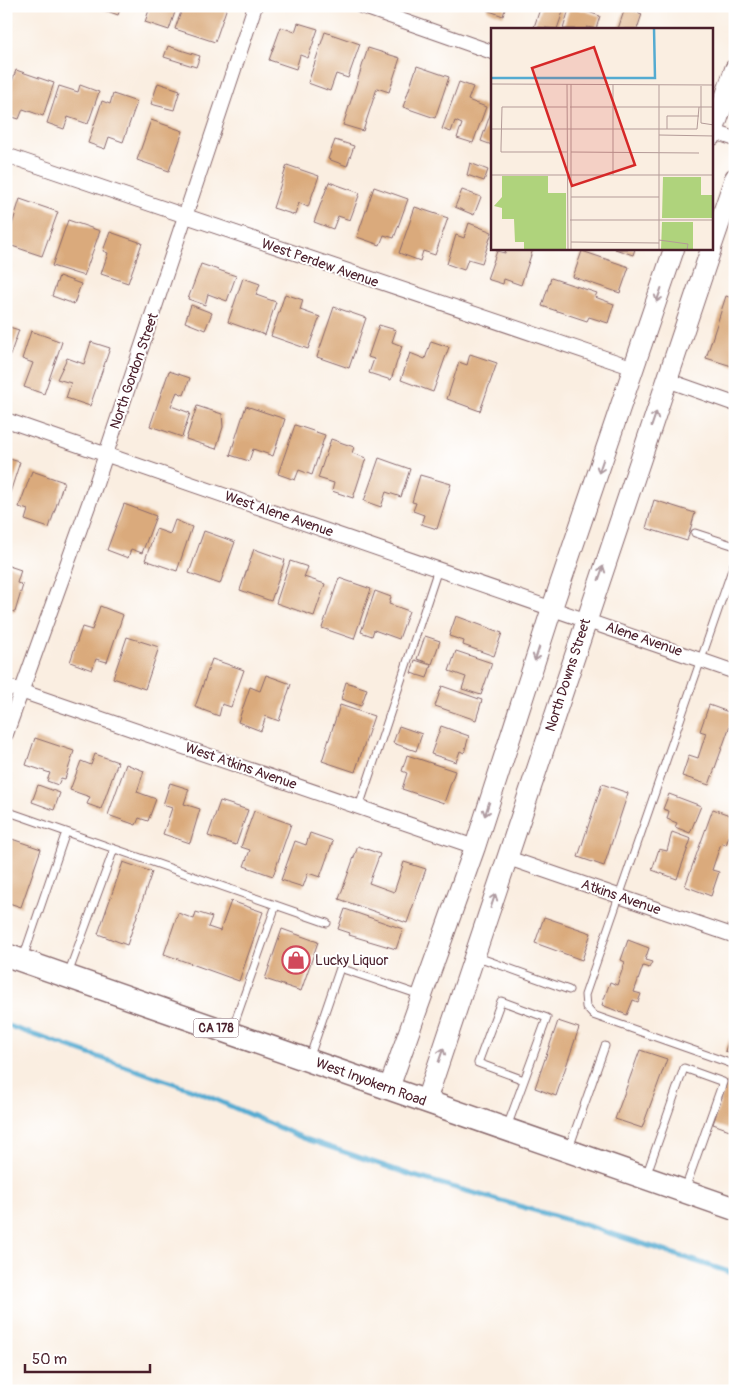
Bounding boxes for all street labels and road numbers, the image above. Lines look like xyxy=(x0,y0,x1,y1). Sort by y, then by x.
street label: West Perdew Avenue xyxy=(259,235,381,291)
street label: North Gordon Street xyxy=(106,310,162,431)
street label: West Alene Avenue xyxy=(222,487,336,541)
street label: North Downs Street xyxy=(542,616,594,734)
street label: Alene Avenue xyxy=(603,618,685,660)
street label: West Atkins Avenue xyxy=(183,739,299,793)
street label: Atkins Avenue xyxy=(579,875,663,919)
road number: CA 178 xyxy=(194,1018,238,1038)
street label: West Inyokern Road xyxy=(313,1054,429,1110)

